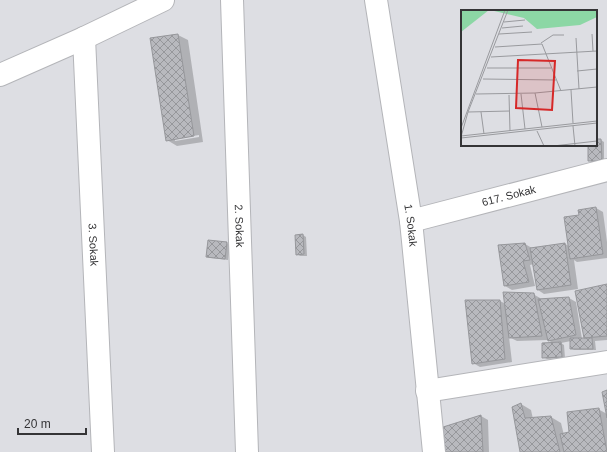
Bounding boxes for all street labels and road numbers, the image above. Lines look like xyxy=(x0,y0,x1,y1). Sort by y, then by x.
street label: 617. Sokak xyxy=(481,183,537,208)
street label: 1. Sokak xyxy=(402,203,420,248)
street label: 2. Sokak xyxy=(233,204,246,248)
street label: 3. Sokak xyxy=(87,223,100,267)

